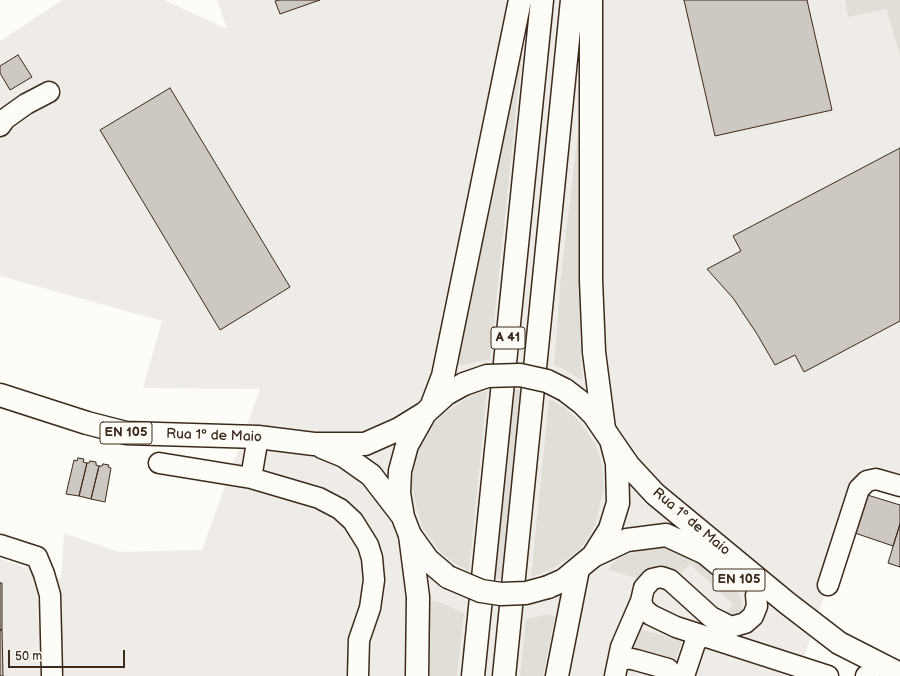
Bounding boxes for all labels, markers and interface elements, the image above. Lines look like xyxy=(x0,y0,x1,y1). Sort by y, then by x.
road number: A 41 xyxy=(491,327,525,349)
road number: EN 105 xyxy=(100,422,152,444)
street label: Rua 1º de Maio xyxy=(166,426,262,446)
street label: Rua 1º de Maio xyxy=(649,485,733,559)
road number: EN 105 xyxy=(713,569,765,591)
scale bar xyxy=(10,642,127,668)
text: 50 m xyxy=(15,649,42,664)

